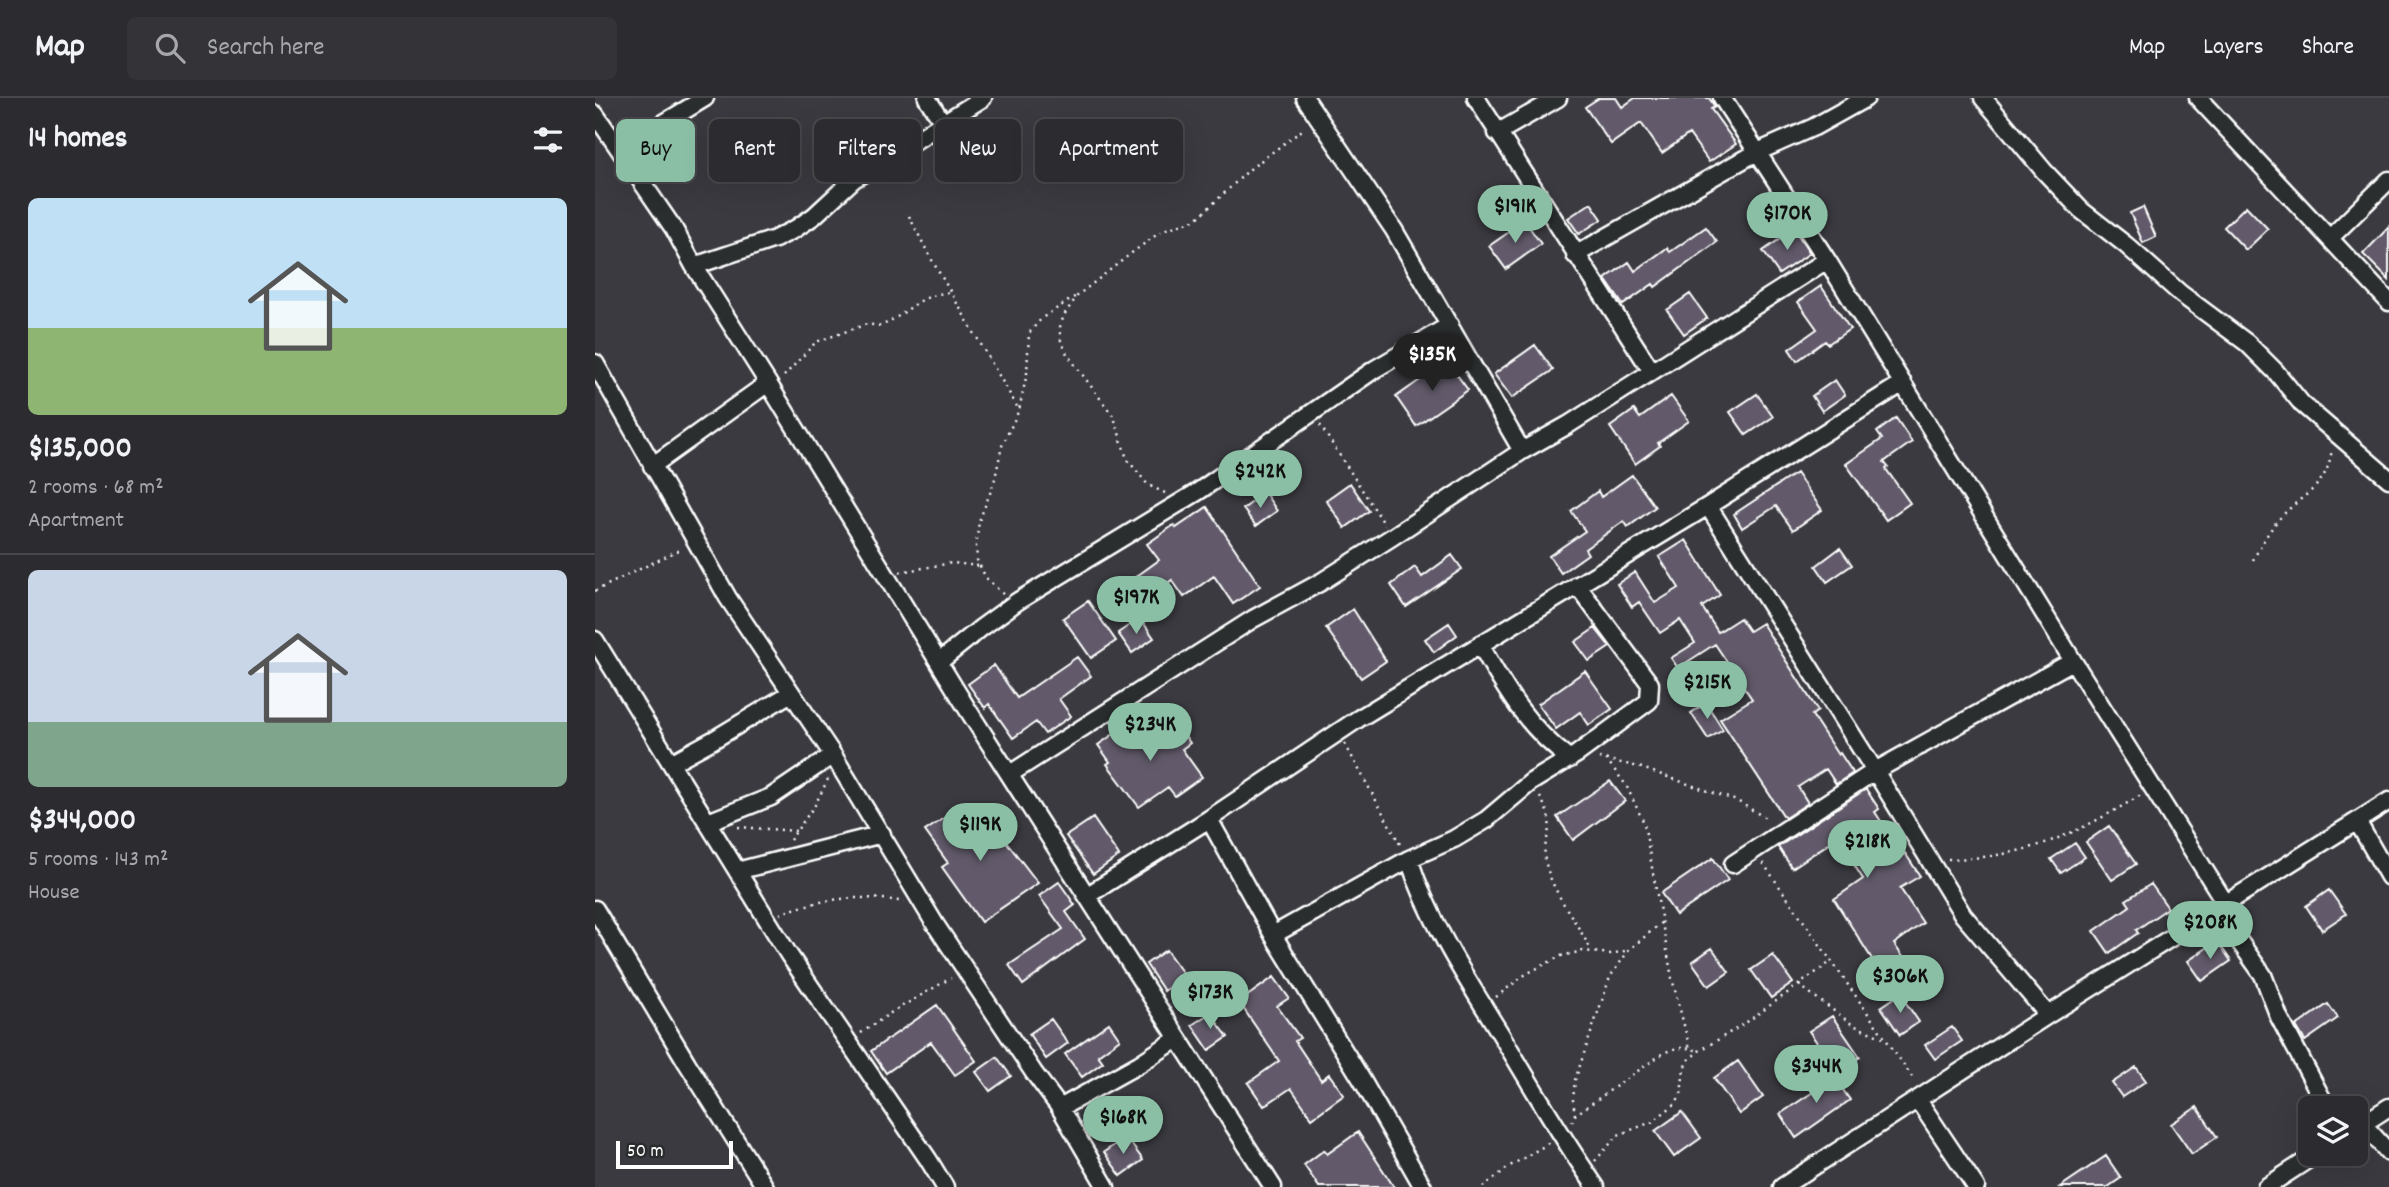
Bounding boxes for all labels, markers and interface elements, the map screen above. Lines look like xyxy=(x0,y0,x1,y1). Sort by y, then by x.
search box xyxy=(127,17,617,80)
text: Map xyxy=(35,25,85,72)
icon: search xyxy=(151,29,189,67)
text: Search here xyxy=(207,30,325,67)
text: Map xyxy=(2129,31,2165,65)
text: Layers xyxy=(2203,31,2264,65)
text: Share xyxy=(2302,31,2354,65)
text: 14 homes xyxy=(28,119,127,162)
chip: Buy xyxy=(616,119,695,182)
chip: Rent xyxy=(709,119,800,182)
chip: Filters xyxy=(814,119,921,182)
chip: New xyxy=(935,119,1021,182)
chip: Apartment xyxy=(1035,119,1183,182)
icon: filters xyxy=(529,121,567,159)
pin: $191K xyxy=(1466,186,1564,245)
text: $191K xyxy=(1494,191,1536,224)
pin: $170K xyxy=(1738,192,1836,252)
text: $170K xyxy=(1763,198,1811,231)
icon: home xyxy=(235,243,361,369)
pin: $135K xyxy=(1383,334,1481,393)
text: $135K xyxy=(1408,339,1456,372)
text: $135,000 xyxy=(28,429,132,472)
pin: $242K xyxy=(1211,450,1309,510)
text: $242K xyxy=(1234,456,1286,489)
text: 2 rooms · 68 m² xyxy=(28,472,164,505)
text: Apartment xyxy=(28,505,124,538)
pin: $197K xyxy=(1087,576,1185,636)
text: $197K xyxy=(1113,582,1159,615)
icon: home xyxy=(235,615,361,741)
pin: $215K xyxy=(1658,662,1756,721)
text: $215K xyxy=(1683,667,1731,700)
pin: $234K xyxy=(1101,704,1199,763)
text: $234K xyxy=(1124,709,1176,742)
text: $344,000 xyxy=(28,801,136,844)
pin: $119K xyxy=(931,804,1029,863)
text: $119K xyxy=(959,809,1001,842)
pin: $218K xyxy=(1818,820,1916,880)
text: $218K xyxy=(1844,826,1890,859)
text: 5 rooms · 143 m² xyxy=(28,844,168,877)
text: House xyxy=(28,877,80,910)
pin: $208K xyxy=(2161,902,2259,961)
text: $208K xyxy=(2183,907,2237,940)
pin: $306K xyxy=(1851,956,1949,1015)
text: $306K xyxy=(1872,961,1928,994)
pin: $173K xyxy=(1161,972,1259,1031)
text: $173K xyxy=(1187,977,1233,1010)
pin: $344K xyxy=(1767,1046,1865,1105)
text: $344K xyxy=(1790,1051,1842,1084)
pin: $168K xyxy=(1074,1096,1172,1156)
map controls xyxy=(2298,1096,2368,1166)
button: layers xyxy=(2298,1096,2368,1166)
text: $168K xyxy=(1099,1102,1147,1135)
scale bar xyxy=(616,1138,733,1170)
text: 50 m xyxy=(627,1139,664,1166)

